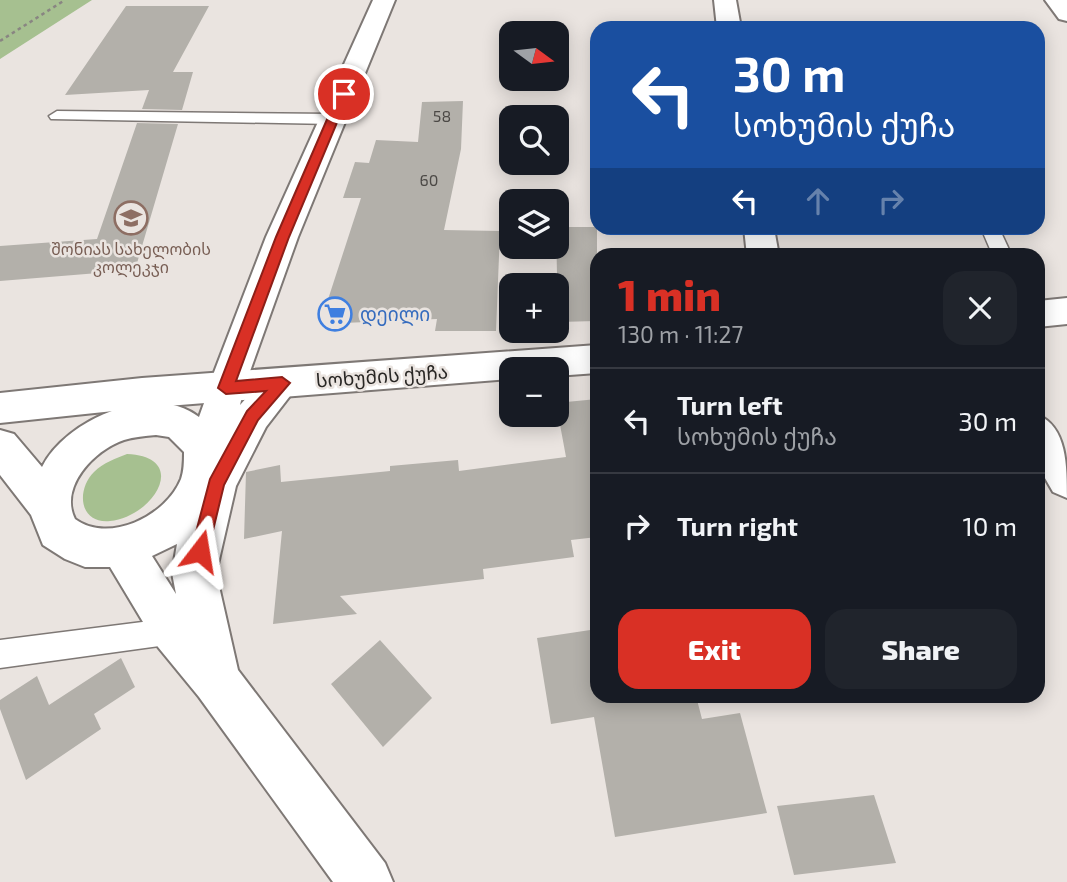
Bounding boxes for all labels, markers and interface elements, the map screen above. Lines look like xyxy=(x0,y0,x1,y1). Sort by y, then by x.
north arrow xyxy=(499,21,569,91)
map controls xyxy=(499,21,569,427)
text: 30 m xyxy=(733,43,845,102)
icon: left xyxy=(618,49,709,140)
pin xyxy=(314,64,374,124)
icon: arrive xyxy=(325,75,363,113)
button: search xyxy=(499,105,569,175)
text: სოხუმის ქუჩა xyxy=(733,105,955,143)
house number: 58 xyxy=(433,106,451,125)
house number: 60 xyxy=(420,170,438,189)
icon: left xyxy=(726,182,764,220)
icon: ahead xyxy=(799,182,837,220)
icon: right xyxy=(872,182,910,220)
button: layers xyxy=(499,189,569,259)
school or university icon: შონიას სახელობის კოლეკჯი xyxy=(112,199,150,237)
place label: შონიას სახელობის კოლეკჯი xyxy=(51,239,211,278)
text: 1 min xyxy=(618,269,721,319)
button: close xyxy=(943,271,1017,345)
button: + xyxy=(499,273,569,343)
supermarket icon: დეილი xyxy=(316,295,354,333)
place label: დეილი xyxy=(360,302,430,327)
text: 130 m · 11:27 xyxy=(618,320,743,348)
button: − xyxy=(499,357,569,427)
street label: სოხუმის ქუჩა xyxy=(315,359,449,393)
text: Turn left xyxy=(677,389,783,420)
icon: left xyxy=(618,402,656,440)
text: 30 m xyxy=(958,405,1017,436)
text: სოხუმის ქუჩა xyxy=(677,422,837,450)
icon: right xyxy=(618,507,656,545)
text: Turn right xyxy=(677,510,798,541)
text: 10 m xyxy=(962,510,1017,541)
position arrow xyxy=(163,514,237,588)
button: Exit xyxy=(618,609,811,689)
button: Share xyxy=(825,609,1017,689)

